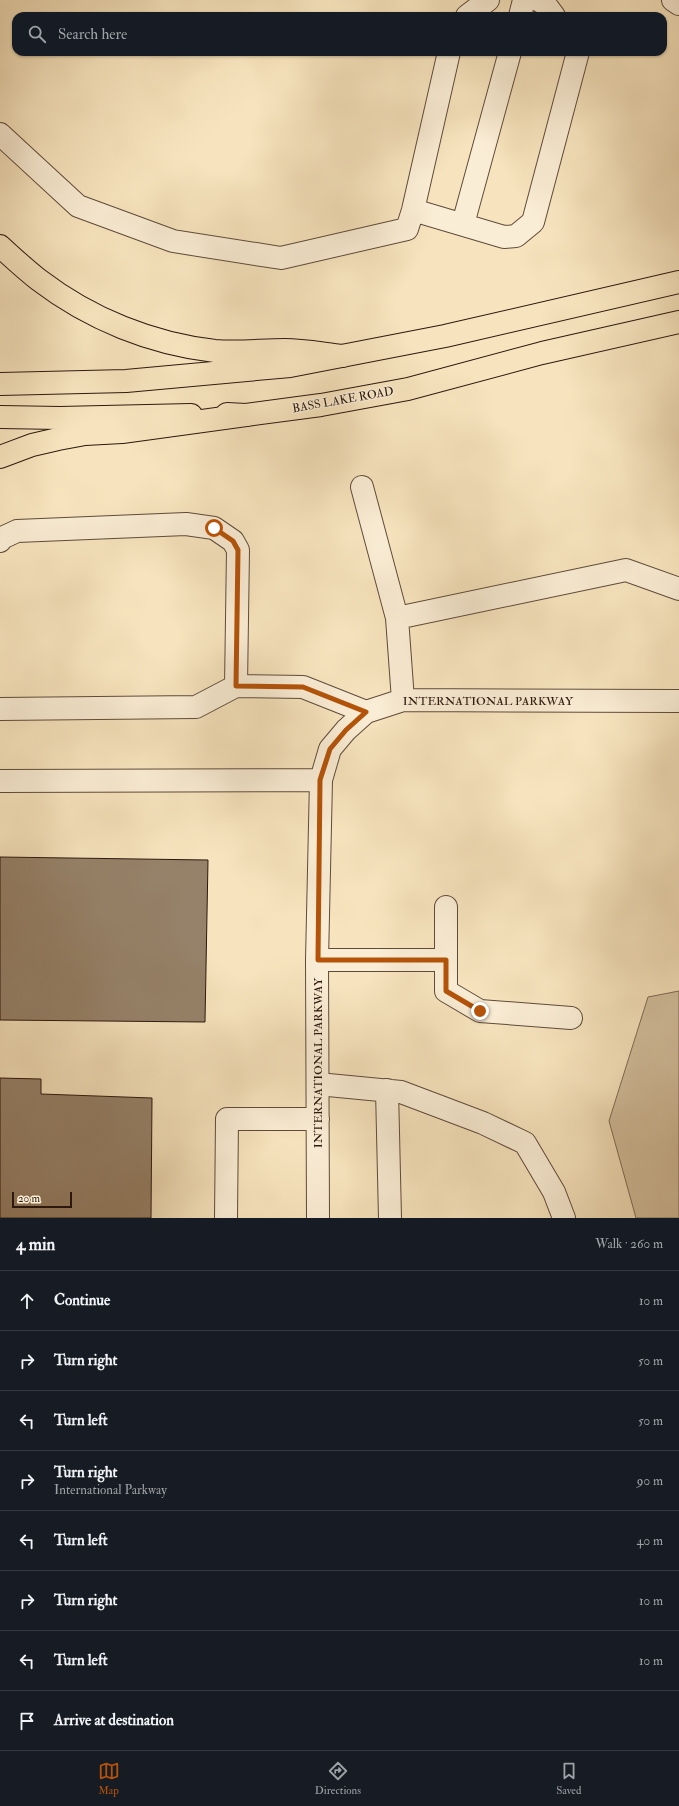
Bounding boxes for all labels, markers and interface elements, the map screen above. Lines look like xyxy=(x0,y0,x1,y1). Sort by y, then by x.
search box xyxy=(12,12,667,56)
icon: search xyxy=(26,23,48,45)
text: Search here xyxy=(58,25,127,44)
street label: BASS LAKE ROAD xyxy=(291,384,395,416)
route start xyxy=(205,519,223,537)
street label: INTERNATIONAL PARKWAY xyxy=(403,694,574,709)
street label: INTERNATIONAL PARKWAY xyxy=(311,977,326,1148)
route end xyxy=(471,1002,489,1020)
scale bar xyxy=(12,1190,72,1209)
text: 20 m xyxy=(18,1192,40,1205)
text: 4 min xyxy=(16,1234,55,1255)
text: Walk · 260 m xyxy=(595,1236,663,1252)
icon: ahead xyxy=(16,1290,38,1312)
text: Continue xyxy=(54,1291,110,1310)
text: 10 m xyxy=(639,1293,663,1309)
icon: right xyxy=(16,1350,38,1372)
text: Turn right xyxy=(54,1351,117,1370)
text: 50 m xyxy=(638,1353,663,1369)
icon: left xyxy=(16,1410,38,1432)
text: Turn left xyxy=(54,1411,108,1430)
text: 50 m xyxy=(638,1413,663,1429)
text: Turn right xyxy=(54,1463,117,1482)
icon: right xyxy=(16,1470,38,1492)
text: 90 m xyxy=(637,1473,663,1489)
text: International Parkway xyxy=(54,1482,167,1498)
icon: left xyxy=(16,1530,38,1552)
text: Turn left xyxy=(54,1531,108,1550)
text: 40 m xyxy=(637,1533,663,1549)
icon: right xyxy=(16,1590,38,1612)
text: Turn right xyxy=(54,1591,117,1610)
text: 10 m xyxy=(639,1593,663,1609)
icon: left xyxy=(16,1650,38,1672)
text: Turn left xyxy=(54,1651,108,1670)
text: 10 m xyxy=(639,1653,663,1669)
icon: arrive xyxy=(16,1710,38,1732)
text: Arrive at destination xyxy=(54,1711,174,1730)
tab: Map xyxy=(98,1760,120,1797)
tab: Directions xyxy=(315,1760,361,1797)
tab: Saved xyxy=(556,1760,581,1797)

